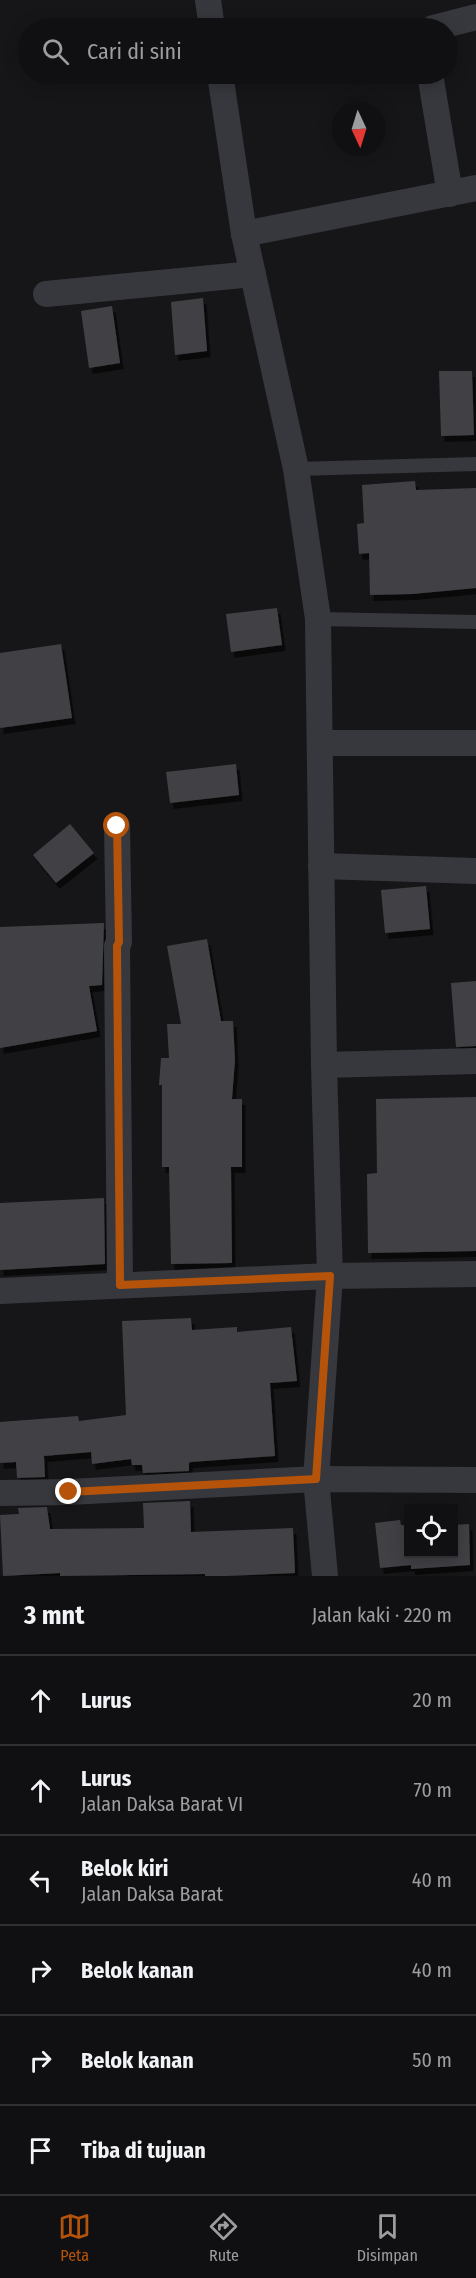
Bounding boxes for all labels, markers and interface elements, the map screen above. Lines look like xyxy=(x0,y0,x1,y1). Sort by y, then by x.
search box xyxy=(18,18,458,84)
icon: search xyxy=(39,35,72,68)
text: Cari di sini xyxy=(87,38,182,65)
north arrow xyxy=(332,102,386,156)
route start xyxy=(103,812,129,838)
route end xyxy=(55,1478,81,1504)
map controls xyxy=(404,1504,458,1558)
button: locate xyxy=(404,1504,458,1558)
text: 3 mnt xyxy=(24,1600,84,1631)
text: Jalan kaki · 220 m xyxy=(312,1603,452,1627)
icon: ahead xyxy=(24,1684,57,1717)
text: Lurus xyxy=(81,1687,131,1714)
text: 20 m xyxy=(413,1688,452,1712)
text: Lurus xyxy=(81,1765,131,1792)
icon: ahead xyxy=(24,1774,57,1807)
text: 70 m xyxy=(414,1778,452,1802)
text: Jalan Daksa Barat VI xyxy=(81,1792,243,1816)
text: Belok kiri xyxy=(81,1855,169,1882)
icon: left xyxy=(24,1864,57,1897)
text: 40 m xyxy=(412,1868,452,1892)
text: Jalan Daksa Barat xyxy=(81,1882,223,1906)
icon: right xyxy=(24,1954,57,1987)
text: Belok kanan xyxy=(81,1957,194,1984)
text: 40 m xyxy=(412,1958,452,1982)
icon: right xyxy=(24,2044,57,2077)
text: Belok kanan xyxy=(81,2047,194,2074)
text: 50 m xyxy=(412,2048,452,2072)
icon: arrive xyxy=(24,2134,57,2167)
text: Tiba di tujuan xyxy=(81,2137,206,2164)
tab: Peta xyxy=(58,2210,91,2265)
tab: Rute xyxy=(207,2210,240,2265)
tab: Disimpan xyxy=(357,2210,418,2265)

